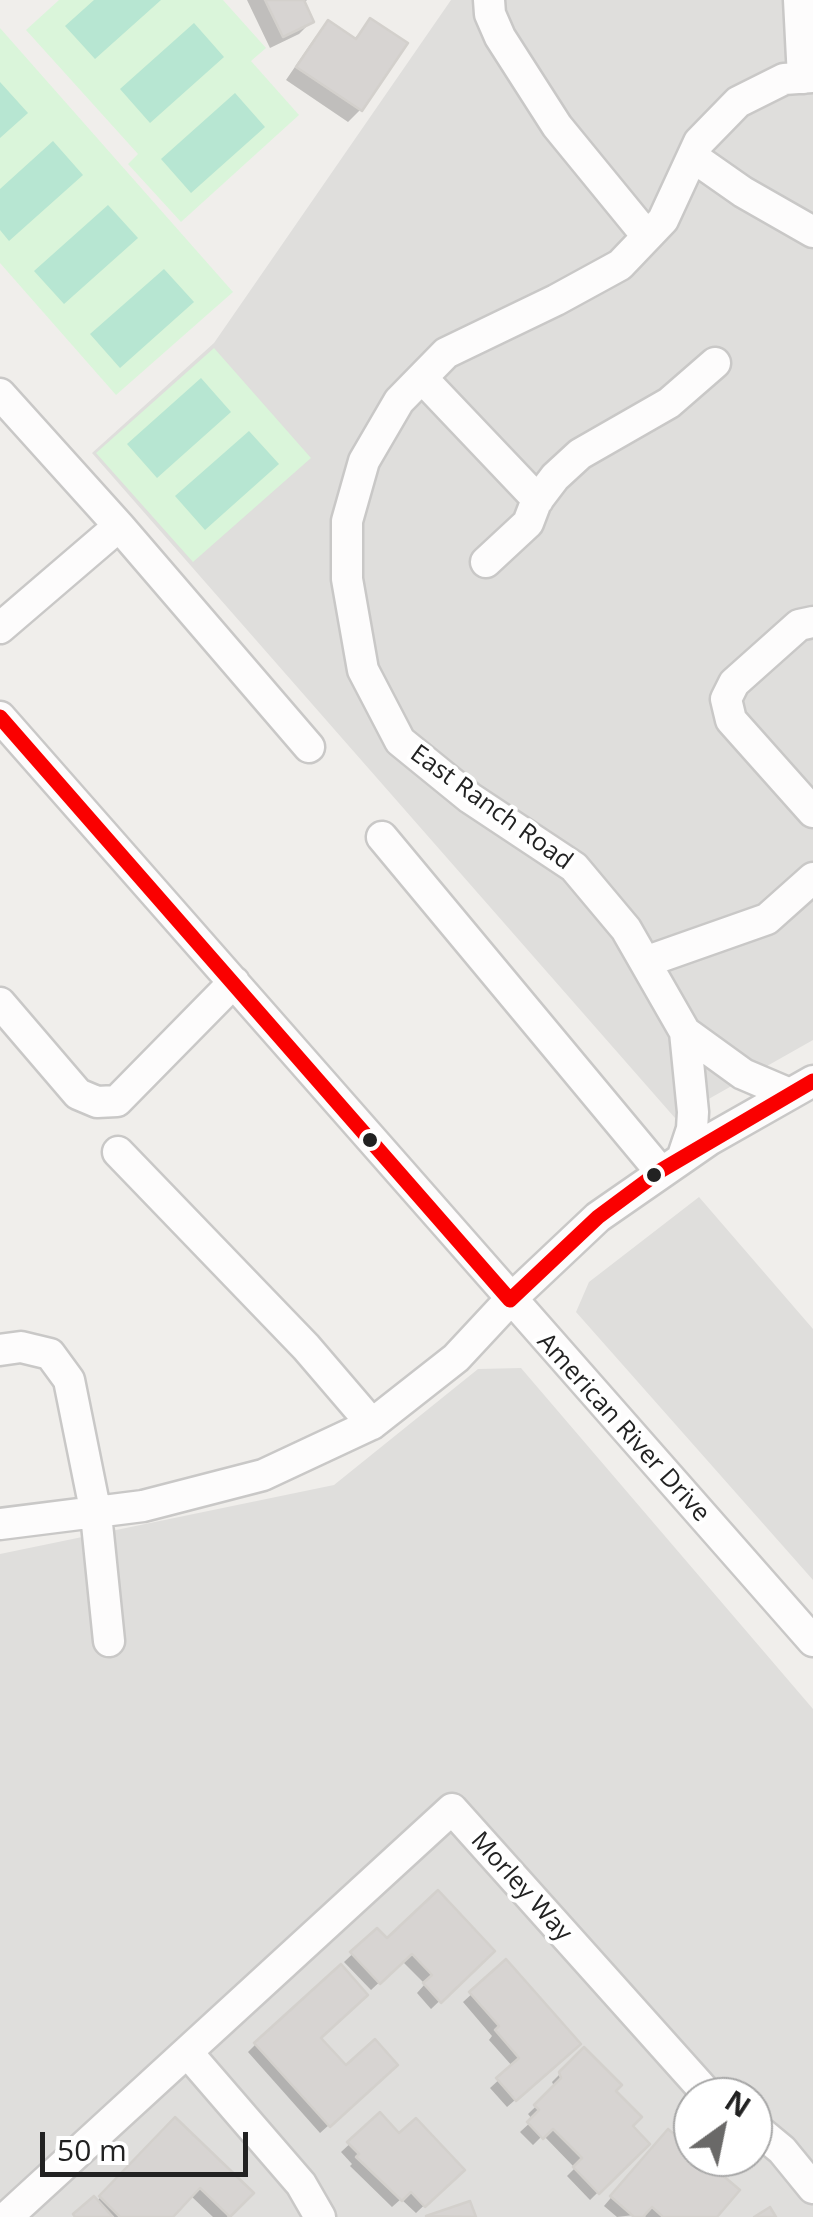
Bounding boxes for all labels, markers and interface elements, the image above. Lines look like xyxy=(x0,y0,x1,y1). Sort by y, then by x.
street label: East Ranch Road xyxy=(404,739,578,877)
unlabelled marker xyxy=(360,1130,380,1150)
unlabelled marker xyxy=(644,1165,664,1185)
street label: American River Drive xyxy=(530,1328,716,1528)
street label: Morley Way xyxy=(464,1826,578,1948)
north arrow xyxy=(673,2077,773,2177)
text: N xyxy=(718,2081,758,2126)
scale bar xyxy=(45,2112,252,2174)
text: 50 m xyxy=(57,2129,127,2170)

